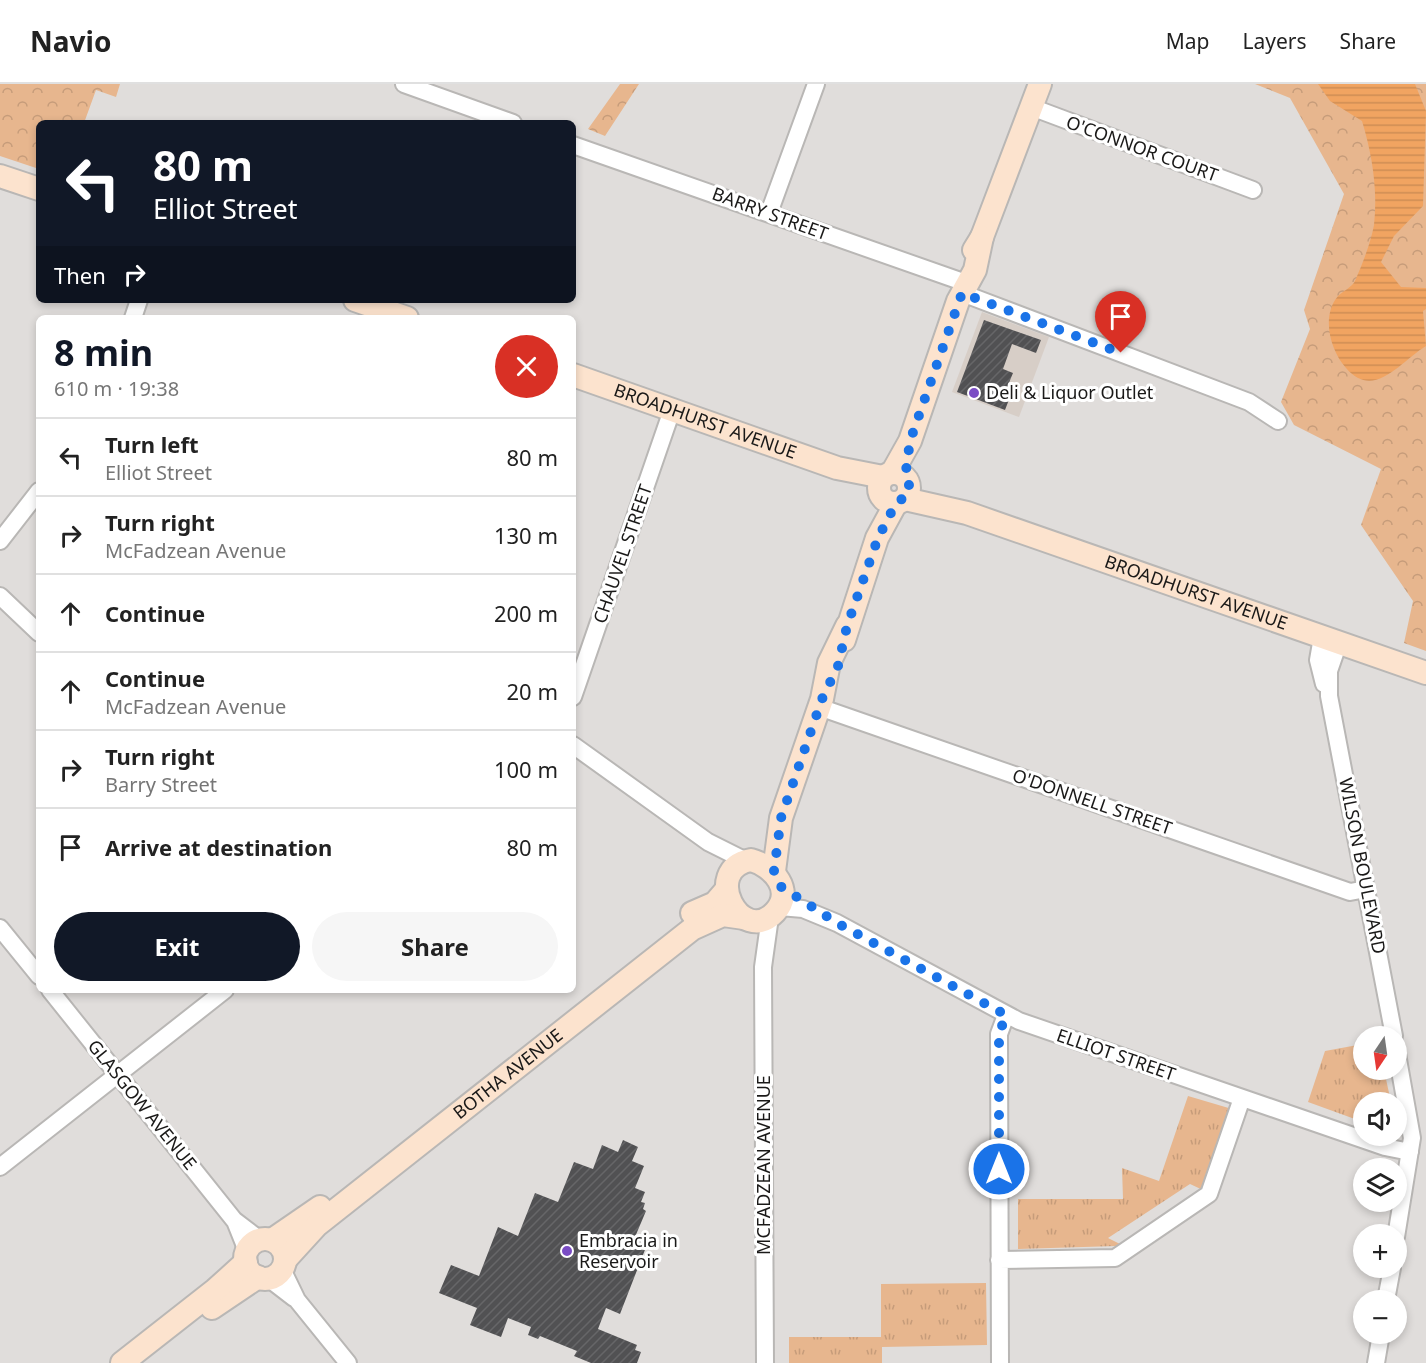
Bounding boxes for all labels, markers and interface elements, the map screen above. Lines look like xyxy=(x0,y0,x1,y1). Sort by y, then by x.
text: Navio xyxy=(30,22,111,60)
text: Map xyxy=(1166,27,1210,55)
text: Layers xyxy=(1243,27,1307,55)
text: Share xyxy=(1340,27,1396,55)
street label: O'CONNOR COURT xyxy=(1063,109,1222,187)
text: 80 m xyxy=(153,136,253,193)
icon: left xyxy=(54,144,132,222)
street label: BARRY STREET xyxy=(709,181,832,245)
text: Elliot Street xyxy=(153,190,297,227)
icon: right xyxy=(118,258,151,291)
text: Then xyxy=(54,260,106,290)
pin xyxy=(1095,291,1146,353)
icon: arrive xyxy=(1104,300,1137,333)
text: 8 min xyxy=(54,328,153,377)
button: close xyxy=(495,335,558,398)
text: 610 m · 19:38 xyxy=(54,375,179,402)
street label: BROADHURST AVENUE xyxy=(611,377,800,464)
place label: Deli & Liquor Outlet xyxy=(986,380,1154,404)
marker: Deli & Liquor Outlet xyxy=(967,386,981,400)
text: Turn left xyxy=(105,429,199,459)
icon: left xyxy=(54,441,87,474)
text: 80 m xyxy=(507,442,558,472)
text: Elliot Street xyxy=(105,459,212,486)
street label: CHAUVEL STREET xyxy=(587,481,657,626)
text: Turn right xyxy=(105,507,215,537)
icon: right xyxy=(54,519,87,552)
text: 130 m xyxy=(494,520,558,550)
text: McFadzean Avenue xyxy=(105,537,286,564)
street label: BROADHURST AVENUE xyxy=(1102,549,1291,635)
icon: ahead xyxy=(54,597,87,630)
text: Continue xyxy=(105,598,205,628)
text: 200 m xyxy=(494,598,558,628)
text: Continue xyxy=(105,663,205,693)
icon: ahead xyxy=(54,675,87,708)
text: 20 m xyxy=(507,676,558,706)
text: McFadzean Avenue xyxy=(105,693,286,720)
text: Turn right xyxy=(105,741,215,771)
icon: right xyxy=(54,753,87,786)
text: 100 m xyxy=(494,754,558,784)
street label: O'DONNELL STREET xyxy=(1009,762,1175,840)
text: Barry Street xyxy=(105,771,217,798)
street label: WILSON BOULEVARD xyxy=(1334,776,1392,956)
icon: arrive xyxy=(54,831,87,864)
text: Arrive at destination xyxy=(105,832,332,862)
text: 80 m xyxy=(507,832,558,862)
button: Exit xyxy=(54,912,300,981)
button: Share xyxy=(312,912,558,981)
street label: ELLIOT STREET xyxy=(1054,1022,1179,1086)
street label: BOTHA AVENUE xyxy=(448,1023,567,1124)
north arrow xyxy=(1353,1026,1407,1080)
map controls xyxy=(1353,1026,1407,1344)
street label: GLASGOW AVENUE xyxy=(83,1034,203,1174)
street label: MCFADZEAN AVENUE xyxy=(751,1075,775,1255)
button: sound xyxy=(1353,1092,1407,1146)
position arrow xyxy=(967,1137,1031,1201)
button: layers xyxy=(1353,1158,1407,1212)
button: + xyxy=(1353,1224,1407,1278)
place label: Embracia in Reservoir xyxy=(579,1228,678,1273)
marker: Embracia in Reservoir xyxy=(560,1244,574,1258)
button: − xyxy=(1353,1290,1407,1344)

